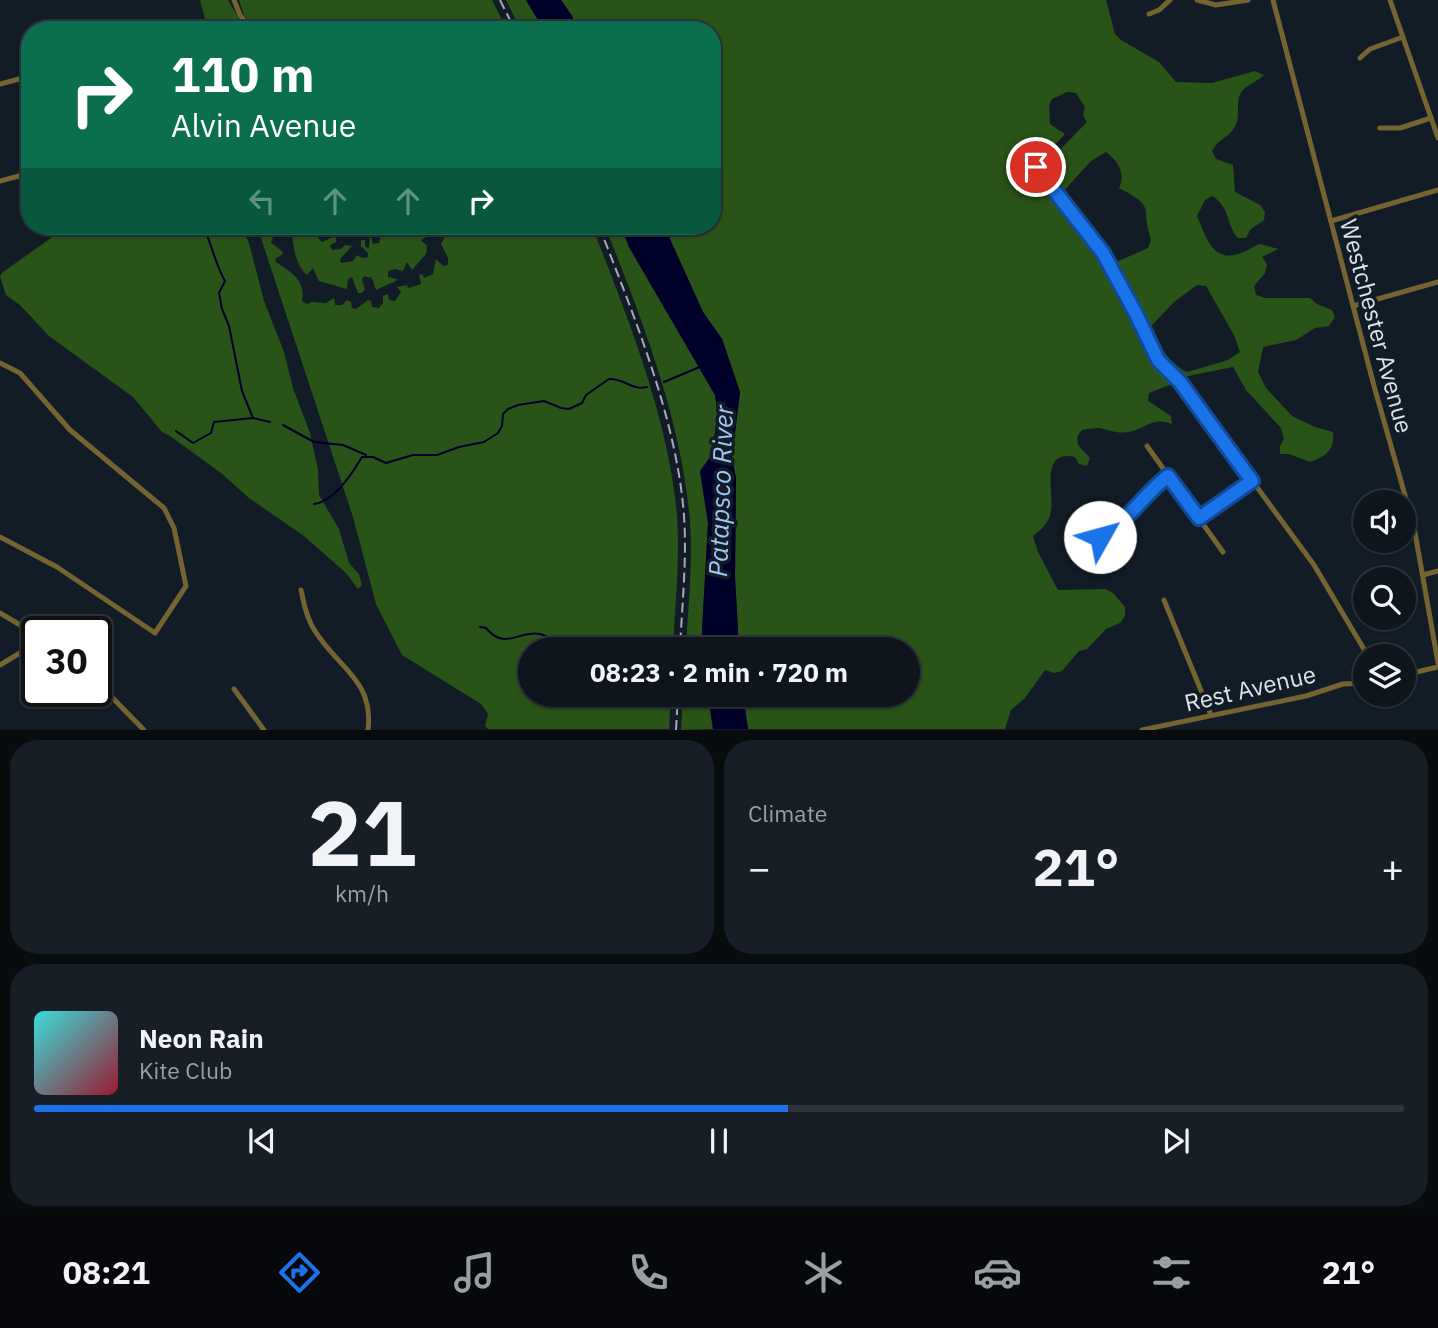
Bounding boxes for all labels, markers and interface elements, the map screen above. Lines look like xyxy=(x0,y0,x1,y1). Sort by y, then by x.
text: 110 m xyxy=(171,42,315,105)
icon: right xyxy=(56,49,147,140)
text: Alvin Avenue xyxy=(171,104,356,146)
pin xyxy=(1006,137,1066,197)
icon: arrive xyxy=(1017,148,1055,186)
icon: left xyxy=(243,182,281,220)
icon: ahead xyxy=(316,182,354,220)
icon: ahead xyxy=(389,182,427,220)
icon: right xyxy=(462,182,500,220)
street label: Westchester Avenue xyxy=(1333,215,1421,437)
water label: Patapsco River xyxy=(700,403,740,577)
map controls xyxy=(1353,490,1416,707)
button: sound xyxy=(1353,490,1416,553)
position arrow xyxy=(1063,500,1137,574)
button: search xyxy=(1353,567,1416,630)
speed limit sign: 30 xyxy=(21,616,112,707)
button: layers xyxy=(1353,644,1416,707)
text: 08:23 · 2 min · 720 m xyxy=(590,655,848,689)
street label: Rest Avenue xyxy=(1181,657,1319,719)
text: 21 xyxy=(307,773,417,891)
text: Climate xyxy=(748,798,827,828)
text: 21° xyxy=(1033,833,1119,900)
text: − xyxy=(748,843,771,892)
text: + xyxy=(1381,843,1404,892)
text: km/h xyxy=(335,878,389,908)
text: Neon Rain xyxy=(139,1021,264,1055)
text: Kite Club xyxy=(139,1055,232,1085)
icon: previous xyxy=(243,1122,281,1160)
icon: pause xyxy=(700,1122,738,1160)
icon: next xyxy=(1157,1122,1195,1160)
icon: directions xyxy=(275,1248,324,1297)
icon: music xyxy=(450,1248,499,1297)
icon: phone xyxy=(624,1248,673,1297)
icon: climate xyxy=(799,1248,848,1297)
icon: car xyxy=(973,1248,1022,1297)
icon: filters xyxy=(1147,1248,1196,1297)
text: 08:21 xyxy=(63,1251,150,1293)
text: 21° xyxy=(1322,1251,1375,1293)

